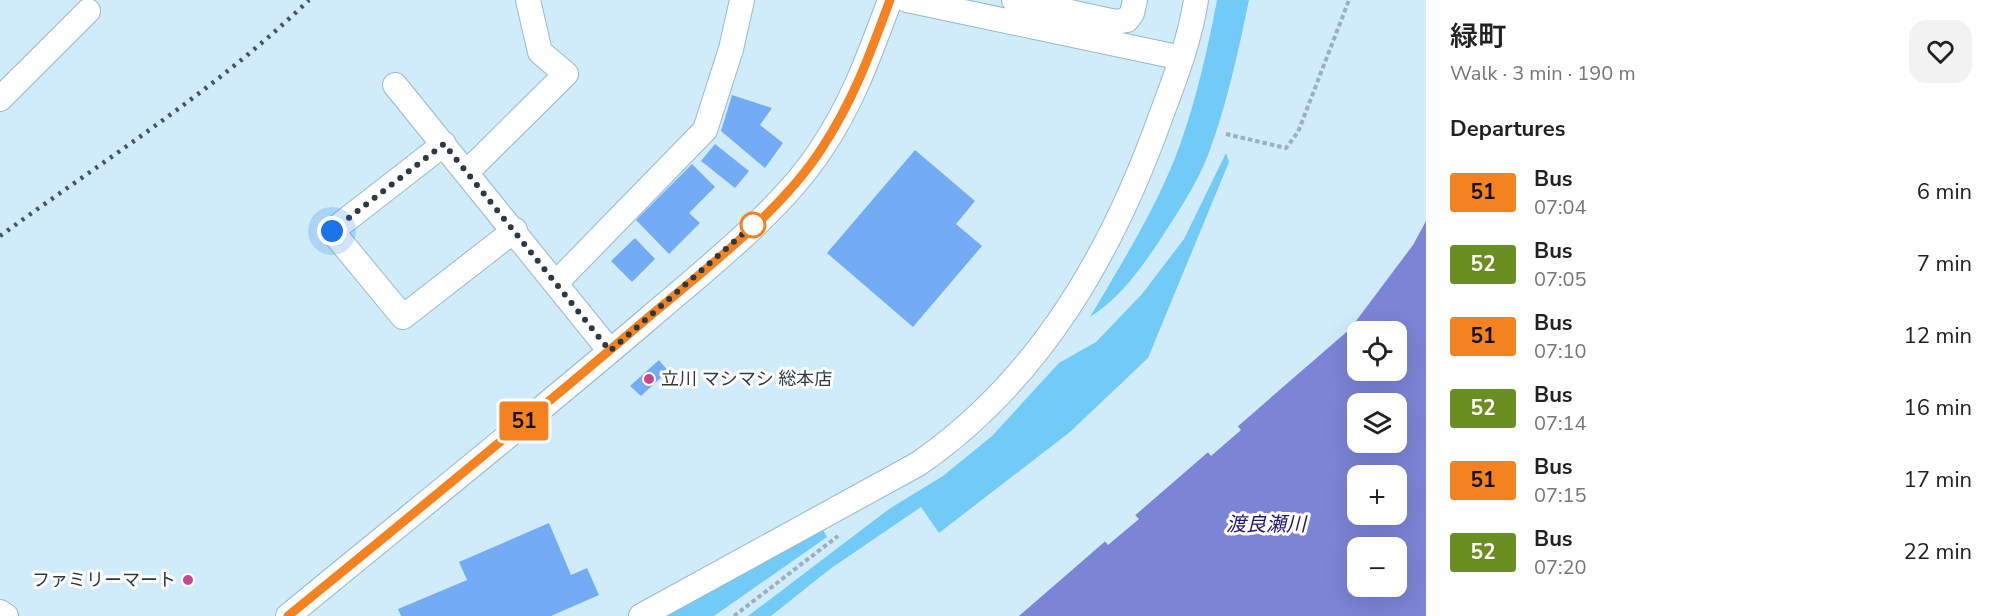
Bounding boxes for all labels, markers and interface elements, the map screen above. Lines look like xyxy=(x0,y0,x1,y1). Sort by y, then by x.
text: 緑町 xyxy=(1450,18,1506,56)
button: heart xyxy=(1909,20,1972,83)
text: Walk · 3 min · 190 m xyxy=(1450,60,1636,87)
text: Departures xyxy=(1450,114,1565,144)
text: Bus xyxy=(1534,164,1573,194)
text: 6 min xyxy=(1917,177,1972,207)
text: 51 xyxy=(1470,178,1496,206)
text: 07:04 xyxy=(1534,194,1587,221)
unlabelled marker xyxy=(740,212,766,238)
your location xyxy=(317,216,347,246)
text: Bus xyxy=(1534,236,1573,266)
text: 7 min xyxy=(1917,249,1972,279)
text: 52 xyxy=(1470,250,1496,278)
text: 07:05 xyxy=(1534,266,1587,293)
text: Bus xyxy=(1534,308,1573,338)
map controls xyxy=(1347,321,1407,597)
button: locate xyxy=(1347,321,1407,381)
text: 12 min xyxy=(1904,321,1972,351)
text: 51 xyxy=(1470,322,1496,350)
text: 07:10 xyxy=(1534,338,1587,365)
place label: 立川 マシマシ 総本店 xyxy=(661,367,832,391)
marker: 立川 マシマシ 総本店 xyxy=(642,372,656,386)
text: Bus xyxy=(1534,380,1573,410)
button: layers xyxy=(1347,393,1407,453)
text: 16 min xyxy=(1904,393,1972,423)
text: 52 xyxy=(1470,394,1496,422)
line badge: 51 xyxy=(497,402,551,440)
text: 51 xyxy=(511,407,537,435)
text: 07:14 xyxy=(1534,410,1587,437)
text: Bus xyxy=(1534,452,1573,482)
button: + xyxy=(1347,465,1407,525)
text: 17 min xyxy=(1904,465,1972,495)
text: 51 xyxy=(1470,466,1496,494)
text: 07:15 xyxy=(1534,482,1587,509)
water label: 渡良瀬川 xyxy=(1226,511,1308,538)
text: Bus xyxy=(1534,524,1573,554)
button: − xyxy=(1347,537,1407,597)
text: 22 min xyxy=(1904,537,1972,567)
text: 52 xyxy=(1470,538,1496,566)
text: 07:20 xyxy=(1534,554,1587,581)
place label: ファミリーマート xyxy=(32,568,176,592)
marker: ファミリーマート xyxy=(181,573,195,587)

